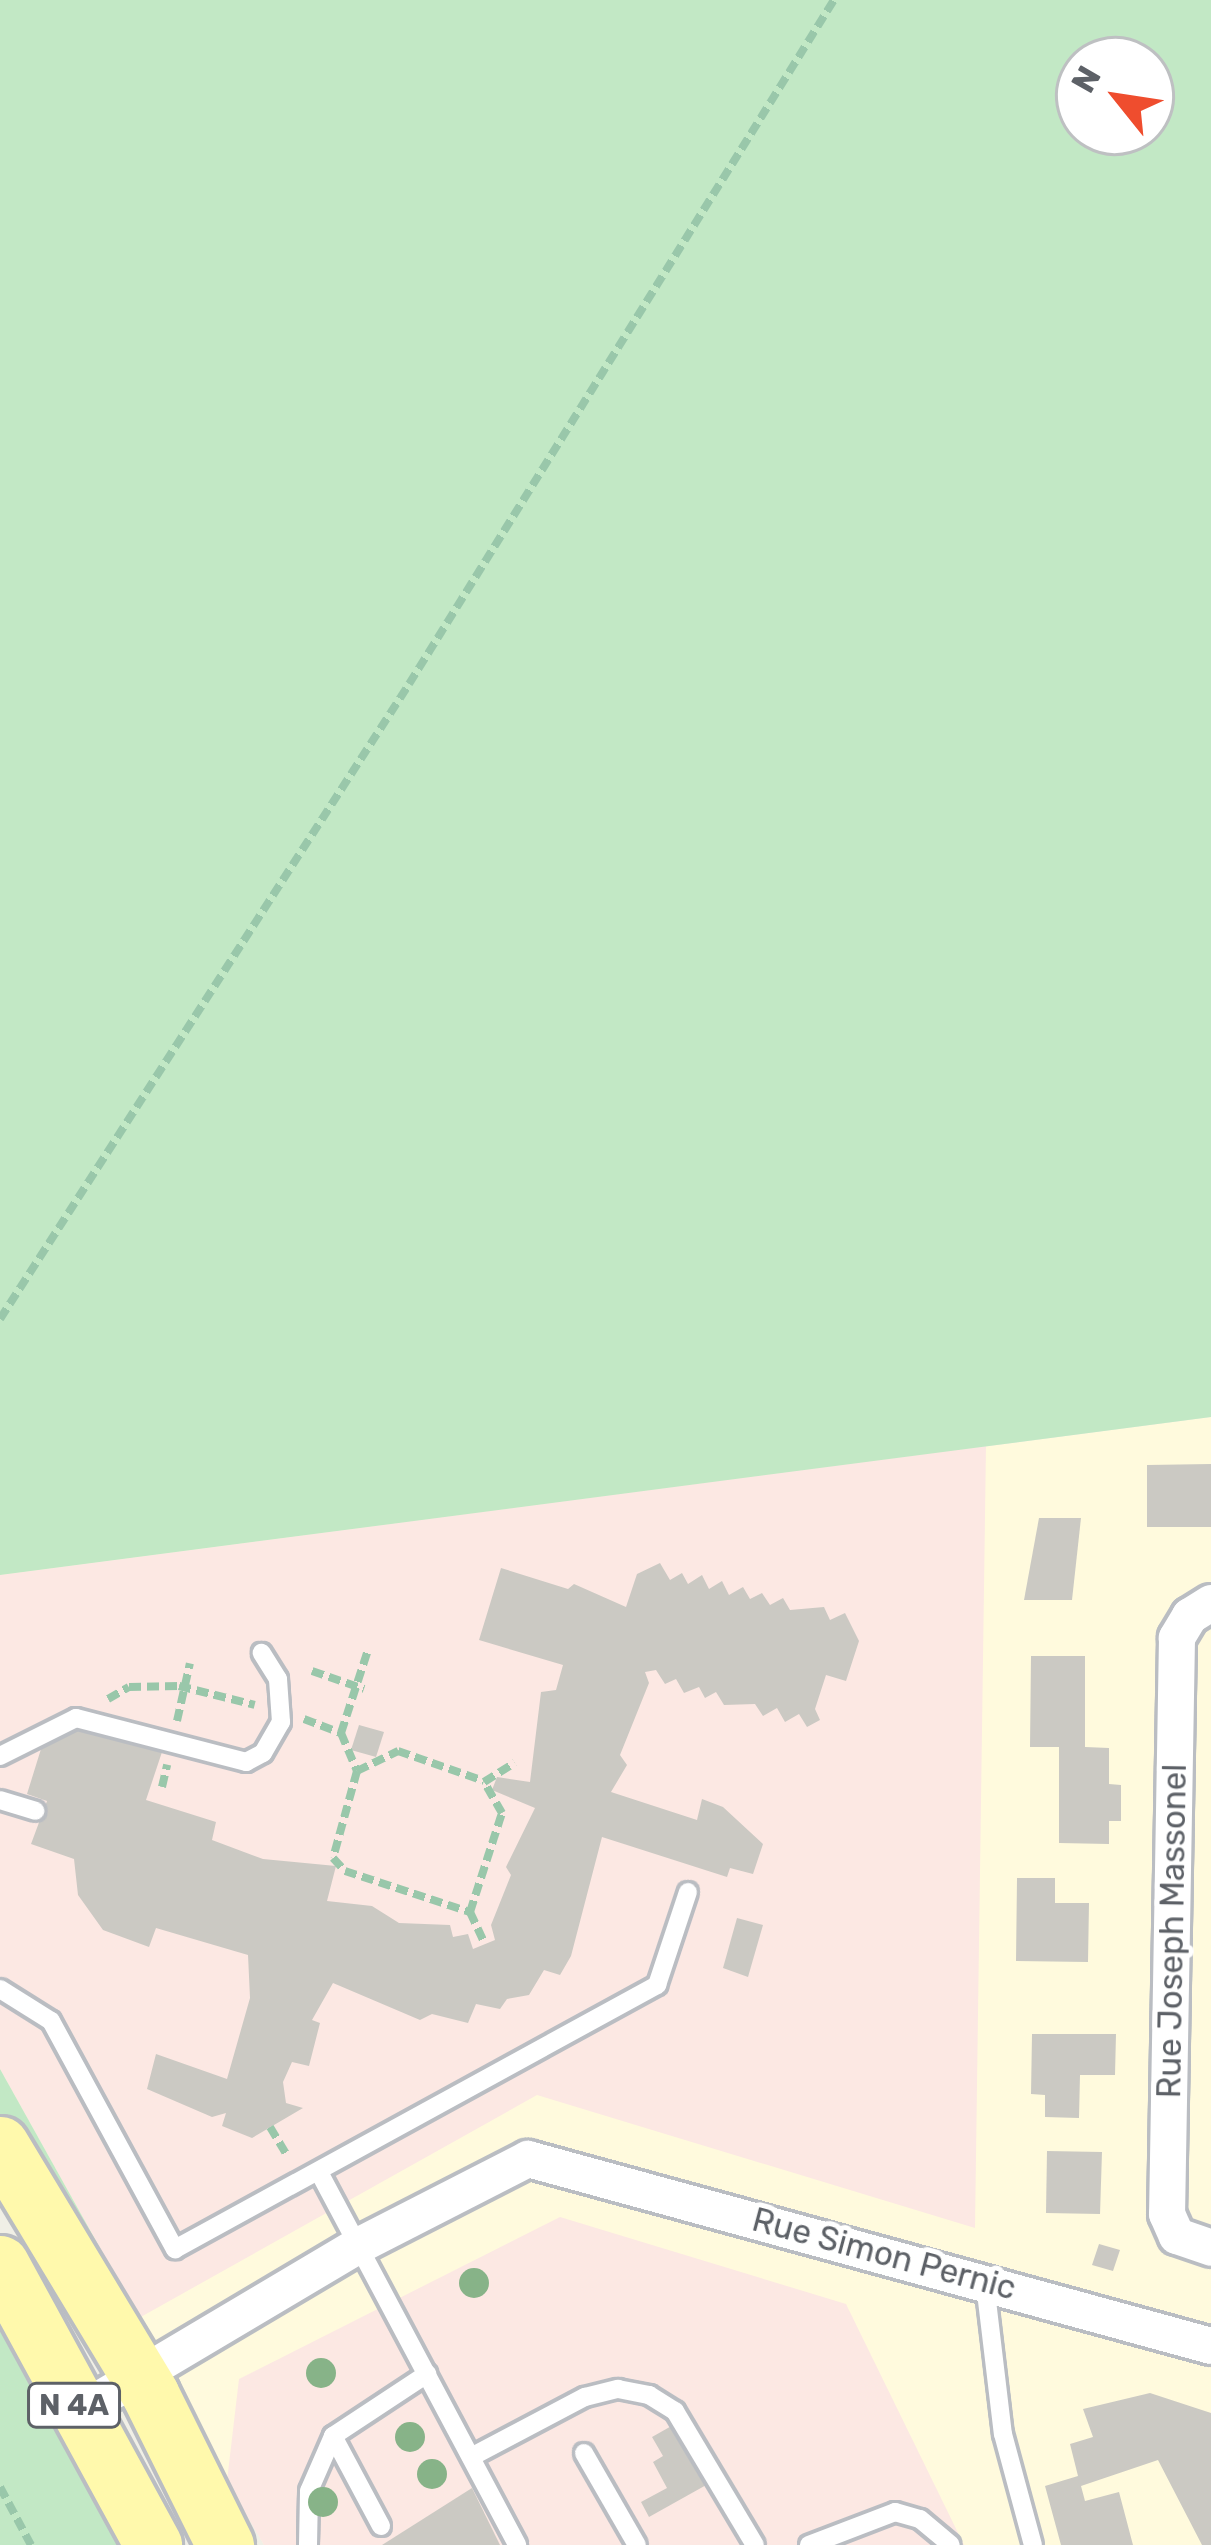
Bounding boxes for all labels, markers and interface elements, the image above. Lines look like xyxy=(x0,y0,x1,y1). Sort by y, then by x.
north arrow xyxy=(1055,36,1175,156)
text: N xyxy=(1063,59,1109,99)
street label: Rue Joseph Massonel xyxy=(1149,1763,1195,2099)
street label: Rue Simon Pernic xyxy=(748,2200,1020,2308)
road number: N 4A xyxy=(26,2381,122,2429)

